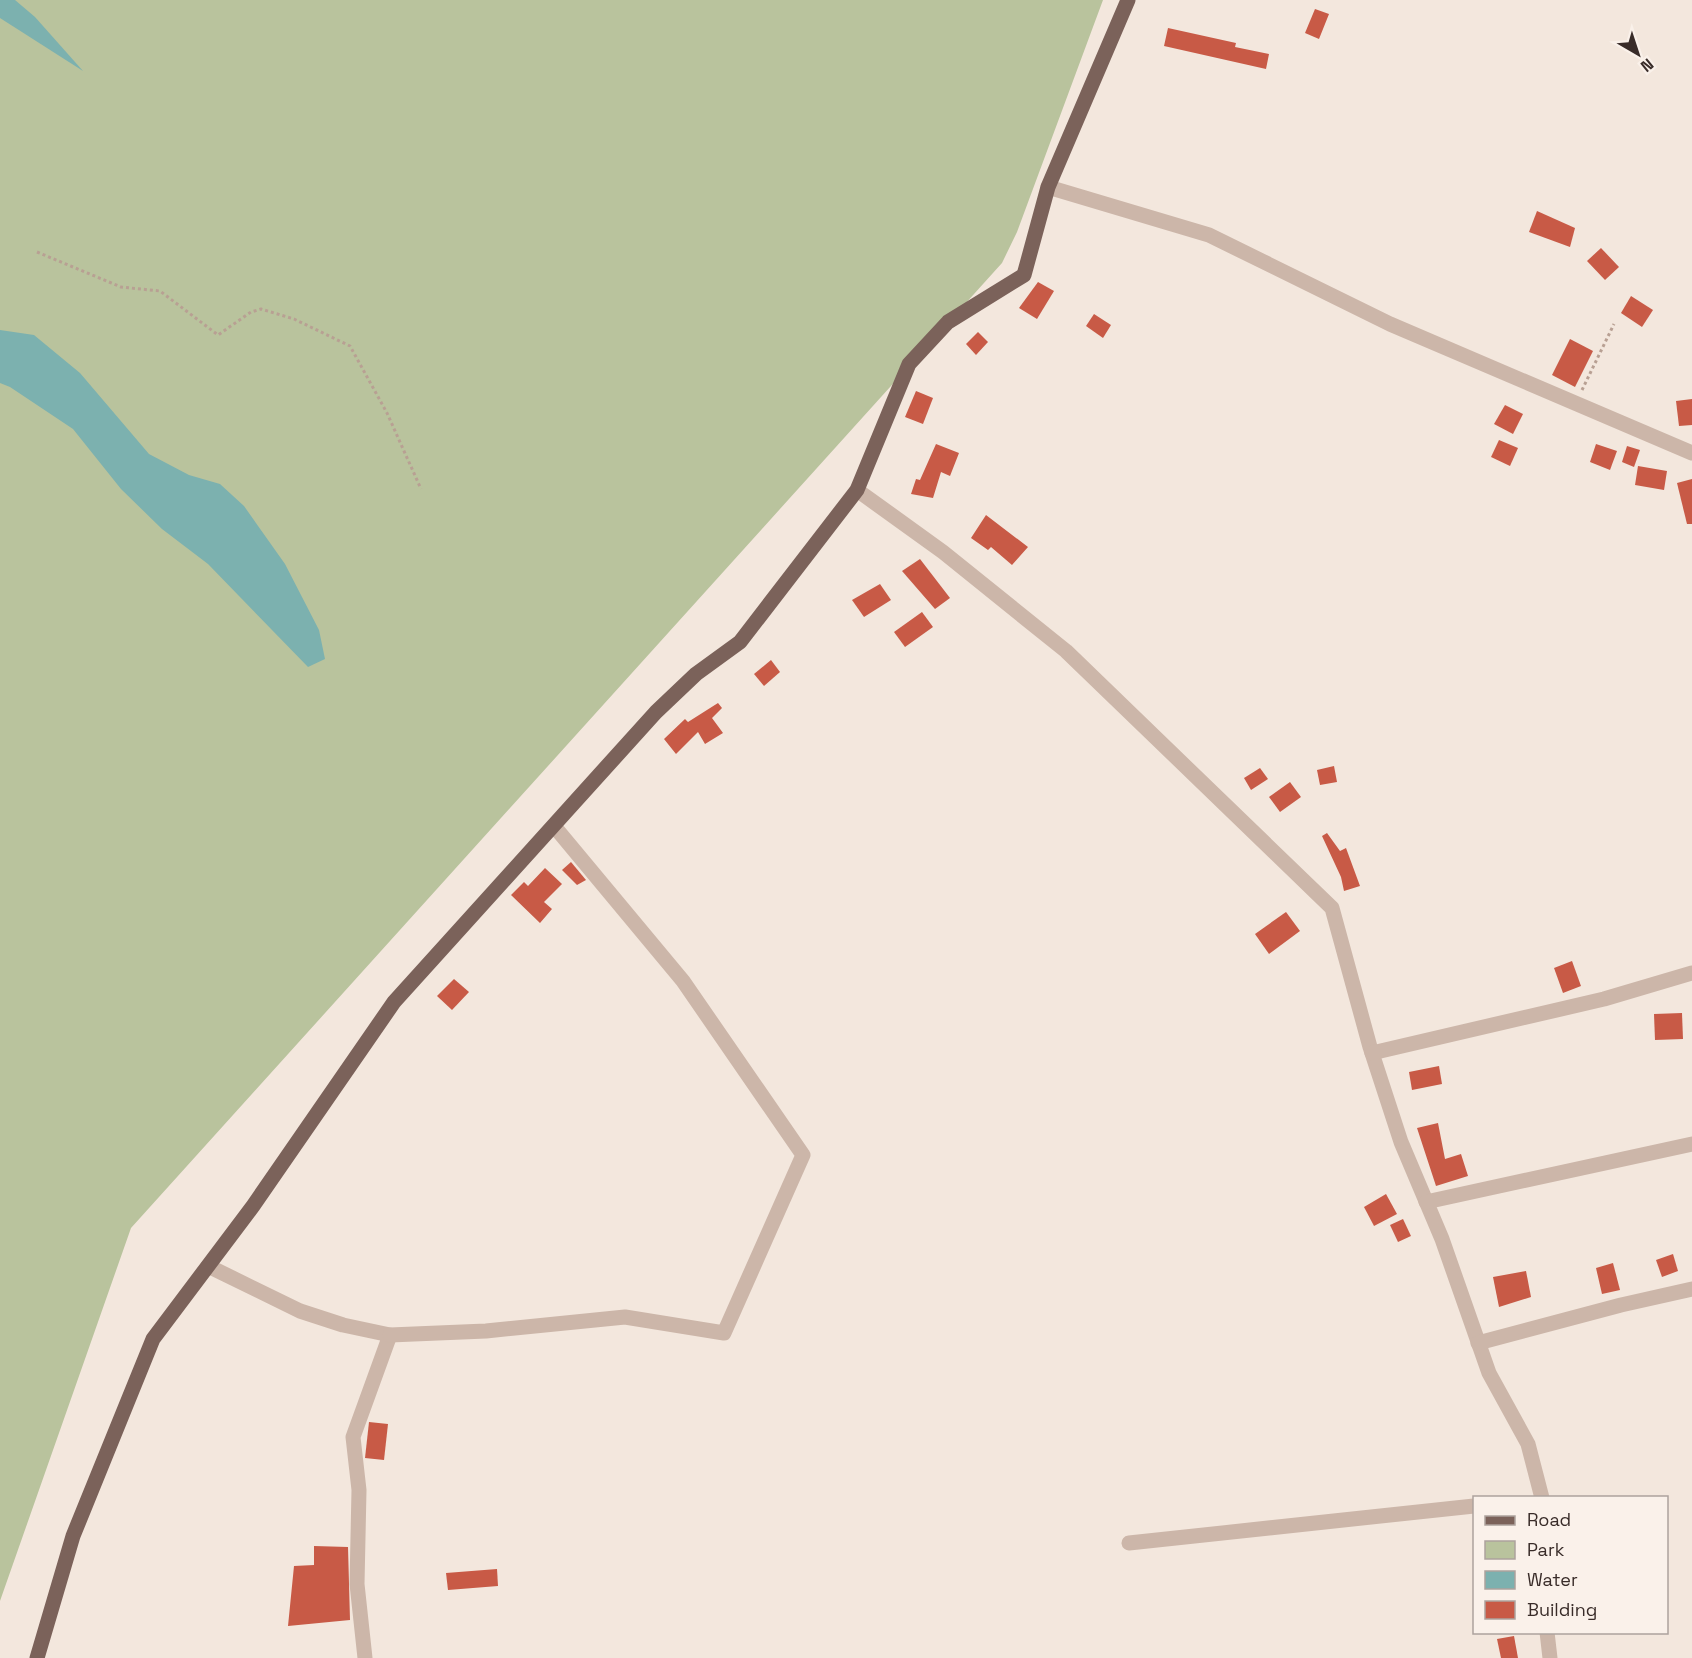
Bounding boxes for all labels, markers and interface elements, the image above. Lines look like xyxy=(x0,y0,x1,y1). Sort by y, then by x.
north arrow xyxy=(1608,24,1668,84)
text: N xyxy=(1636,54,1658,77)
legend xyxy=(1473,1496,1668,1634)
text: Road xyxy=(1527,1508,1571,1531)
text: Park xyxy=(1527,1538,1565,1561)
text: Water xyxy=(1527,1568,1578,1591)
text: Building xyxy=(1527,1598,1597,1621)

